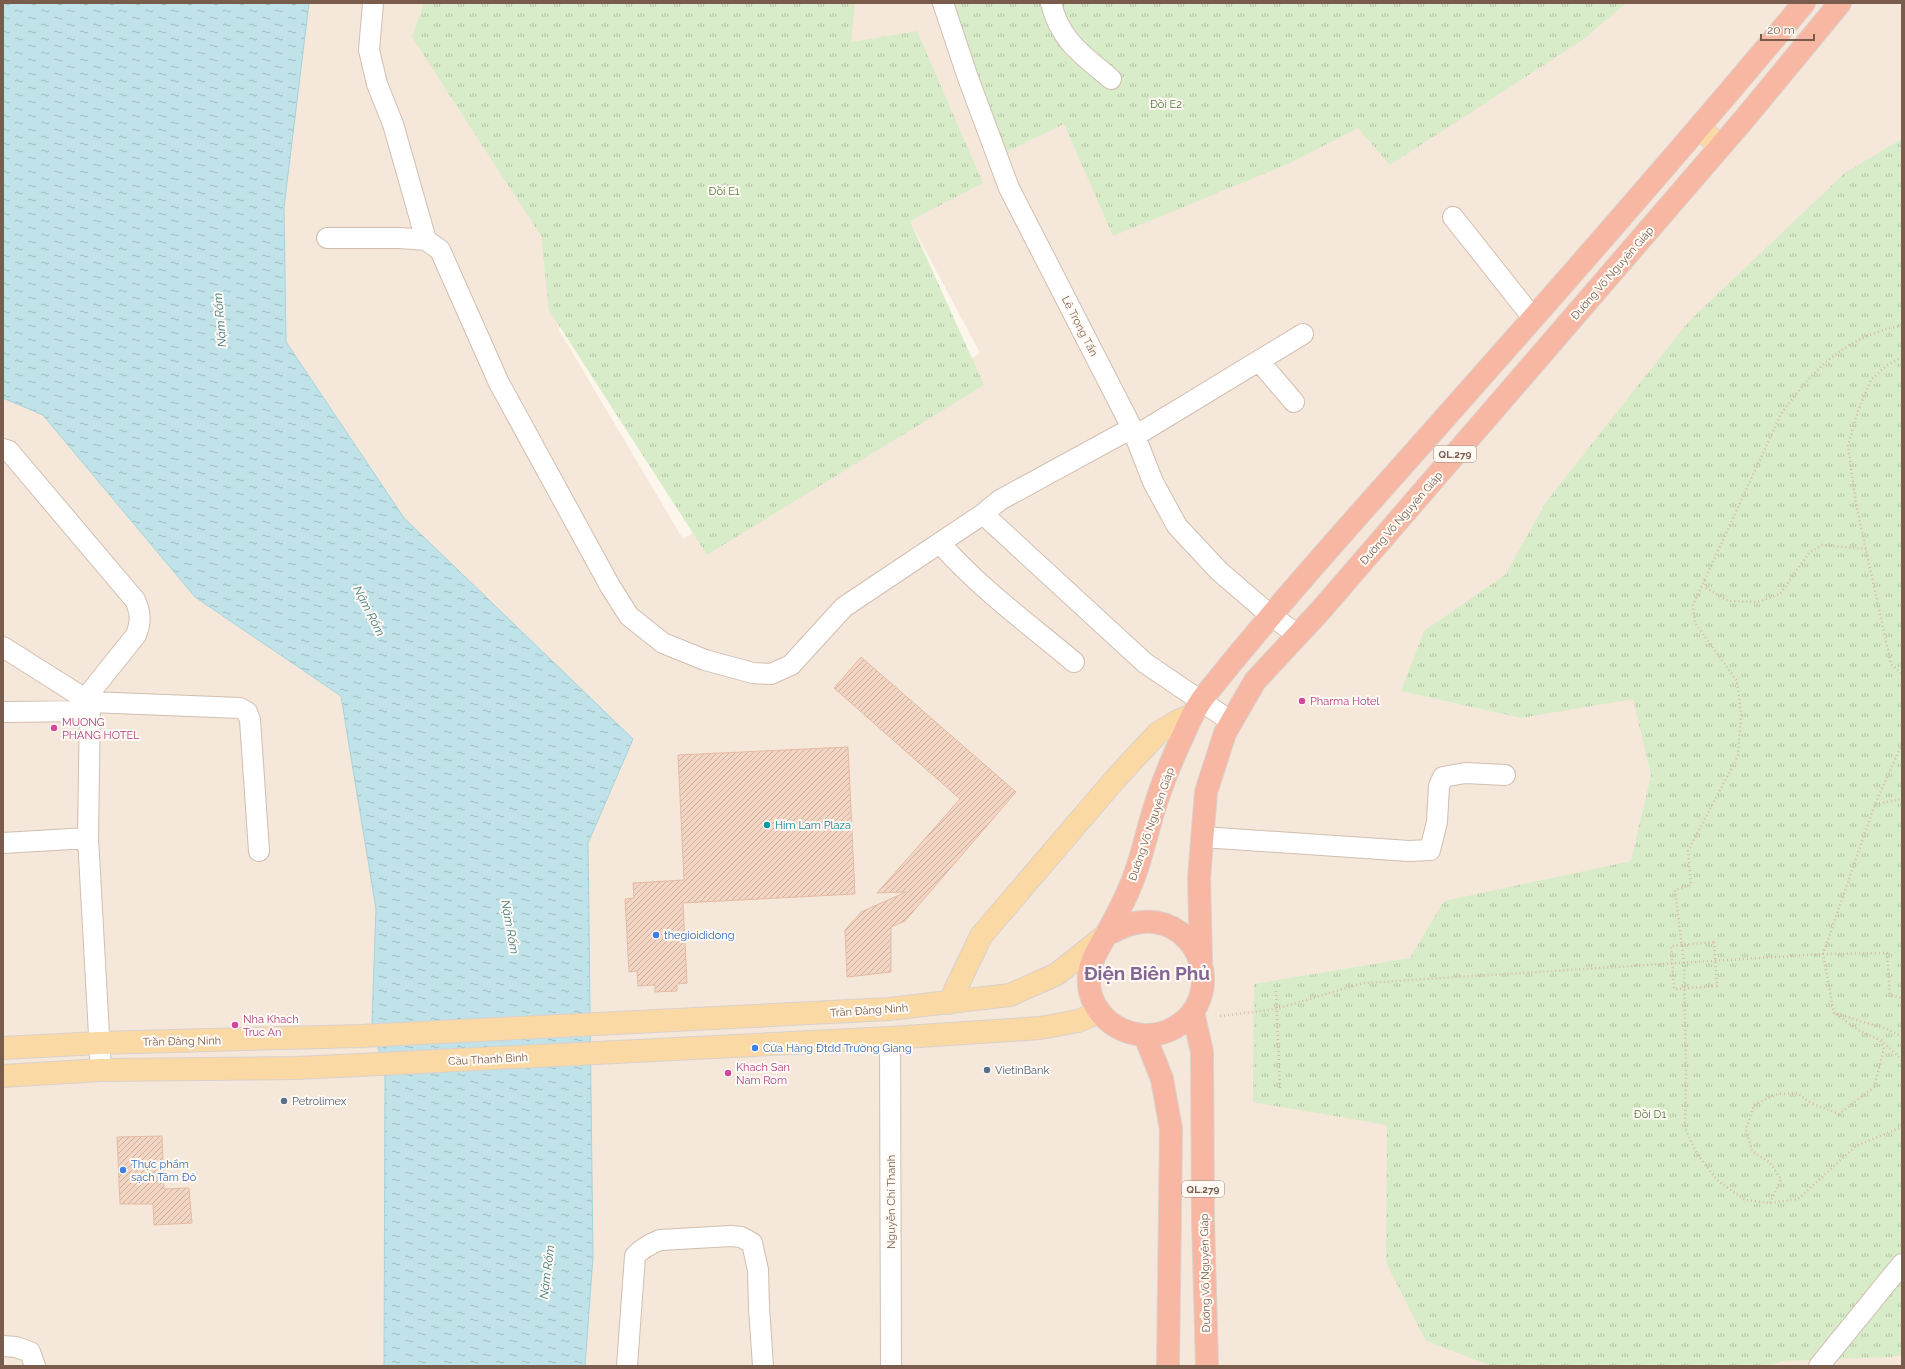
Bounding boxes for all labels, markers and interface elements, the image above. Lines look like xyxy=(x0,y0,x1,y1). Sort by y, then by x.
scale bar xyxy=(1761,16,1814,42)
text: 20 m xyxy=(1767,23,1795,37)
park label: Đồi E2 xyxy=(1150,98,1182,111)
park label: Đồi E1 xyxy=(708,185,740,198)
street label: Đường Võ Nguyên Giáp xyxy=(1568,224,1656,322)
water label: Nậm Rốm xyxy=(211,292,229,348)
street label: Lê Trọng Tấn xyxy=(1059,294,1100,359)
road number: QL.279 xyxy=(1434,446,1476,462)
street label: Đường Võ Nguyên Giáp xyxy=(1357,469,1445,567)
water label: Nậm Rốm xyxy=(350,584,388,638)
place label: Pharma Hotel xyxy=(1310,695,1380,708)
marker: Pharma Hotel xyxy=(1297,696,1307,706)
place label: MUONG PHANG HOTEL xyxy=(62,716,140,742)
marker: MUONG PHANG HOTEL xyxy=(49,723,59,733)
street label: Đường Võ Nguyên Giáp xyxy=(1126,766,1177,883)
place label: Him Lam Plaza xyxy=(775,819,851,832)
marker: Him Lam Plaza xyxy=(762,820,772,830)
water label: Nậm Rốm xyxy=(498,899,522,955)
place label: thegioididong xyxy=(664,929,735,942)
marker: thegioididong xyxy=(651,930,661,940)
district label: Điện Biên Phủ xyxy=(1084,962,1210,984)
street label: Trần Đăng Ninh xyxy=(829,1001,909,1020)
place label: Nha Khach Truc An xyxy=(243,1013,299,1039)
marker: Nha Khach Truc An xyxy=(230,1020,240,1030)
street label: Trần Đăng Ninh xyxy=(143,1034,221,1049)
place label: Cửa Hàng Đtdđ Trường Giang xyxy=(763,1042,912,1055)
marker: Cửa Hàng Đtdđ Trường Giang xyxy=(750,1043,760,1053)
street label: Cầu Thanh Bình xyxy=(448,1051,528,1068)
place label: Khach San Nam Rom xyxy=(736,1061,790,1087)
place label: VietinBank xyxy=(995,1064,1050,1077)
marker: VietinBank xyxy=(982,1065,992,1075)
marker: Khach San Nam Rom xyxy=(723,1068,733,1078)
place label: Petrolimex xyxy=(292,1095,347,1108)
marker: Petrolimex xyxy=(279,1096,289,1106)
park label: Đồi D1 xyxy=(1634,1108,1666,1121)
street label: Nguyễn Chí Thanh xyxy=(885,1155,898,1249)
place label: Thực phẩm sạch Tâm Đỏ xyxy=(131,1158,197,1184)
marker: Thực phẩm sạch Tâm Đỏ xyxy=(118,1165,128,1175)
road number: QL.279 xyxy=(1182,1181,1224,1197)
street label: Đường Võ Nguyên Giáp xyxy=(1198,1213,1213,1333)
water label: Nậm Rốm xyxy=(537,1244,557,1300)

